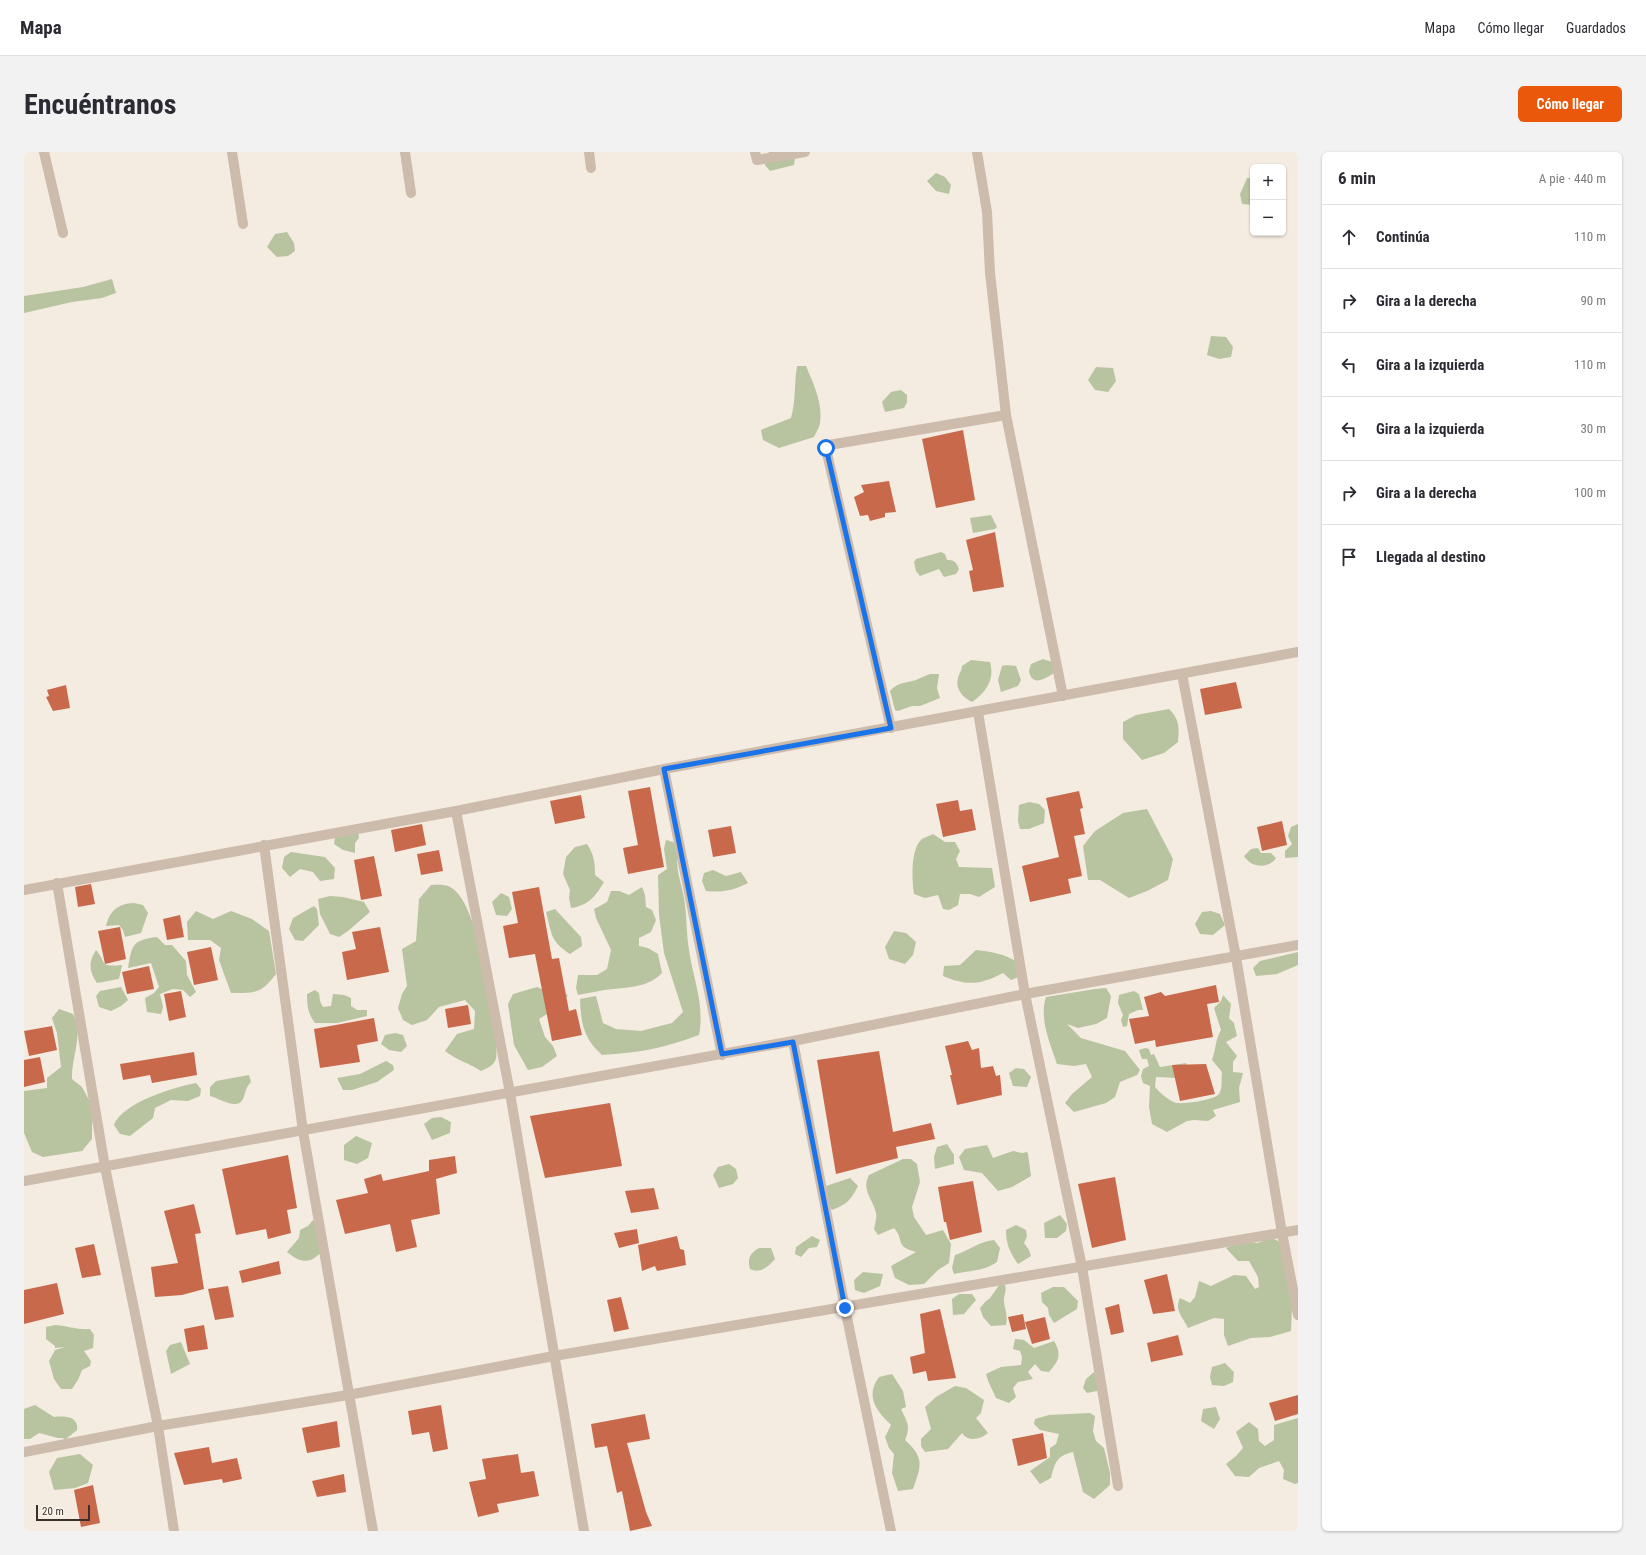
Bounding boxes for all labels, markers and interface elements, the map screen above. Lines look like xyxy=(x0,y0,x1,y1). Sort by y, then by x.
text: Mapa xyxy=(20,16,62,39)
text: Mapa xyxy=(1425,20,1456,36)
text: Cómo llegar xyxy=(1478,20,1544,36)
text: Guardados xyxy=(1566,20,1626,36)
button: Cómo llegar xyxy=(1518,86,1622,122)
text: Encuéntranos xyxy=(24,88,176,121)
map controls xyxy=(1250,164,1286,236)
button: + xyxy=(1250,164,1286,200)
text: 6 min xyxy=(1338,168,1376,188)
text: A pie · 440 m xyxy=(1539,171,1606,186)
button: − xyxy=(1250,200,1286,236)
icon: ahead xyxy=(1338,226,1360,248)
text: Continúa xyxy=(1376,228,1430,246)
text: 110 m xyxy=(1574,229,1606,244)
icon: right xyxy=(1338,290,1360,312)
text: Gira a la derecha xyxy=(1376,292,1477,310)
text: 90 m xyxy=(1580,293,1606,308)
icon: left xyxy=(1338,354,1360,376)
text: Gira a la izquierda xyxy=(1376,356,1484,374)
text: 110 m xyxy=(1574,357,1606,372)
icon: left xyxy=(1338,418,1360,440)
text: Gira a la izquierda xyxy=(1376,420,1484,438)
text: 30 m xyxy=(1580,421,1606,436)
route start xyxy=(817,439,835,457)
icon: right xyxy=(1338,482,1360,504)
text: Gira a la derecha xyxy=(1376,484,1477,502)
text: 100 m xyxy=(1574,485,1606,500)
icon: arrive xyxy=(1338,546,1360,568)
text: Llegada al destino xyxy=(1376,548,1486,566)
route end xyxy=(836,1299,854,1317)
scale bar xyxy=(36,1503,90,1522)
text: 20 m xyxy=(42,1505,64,1518)

